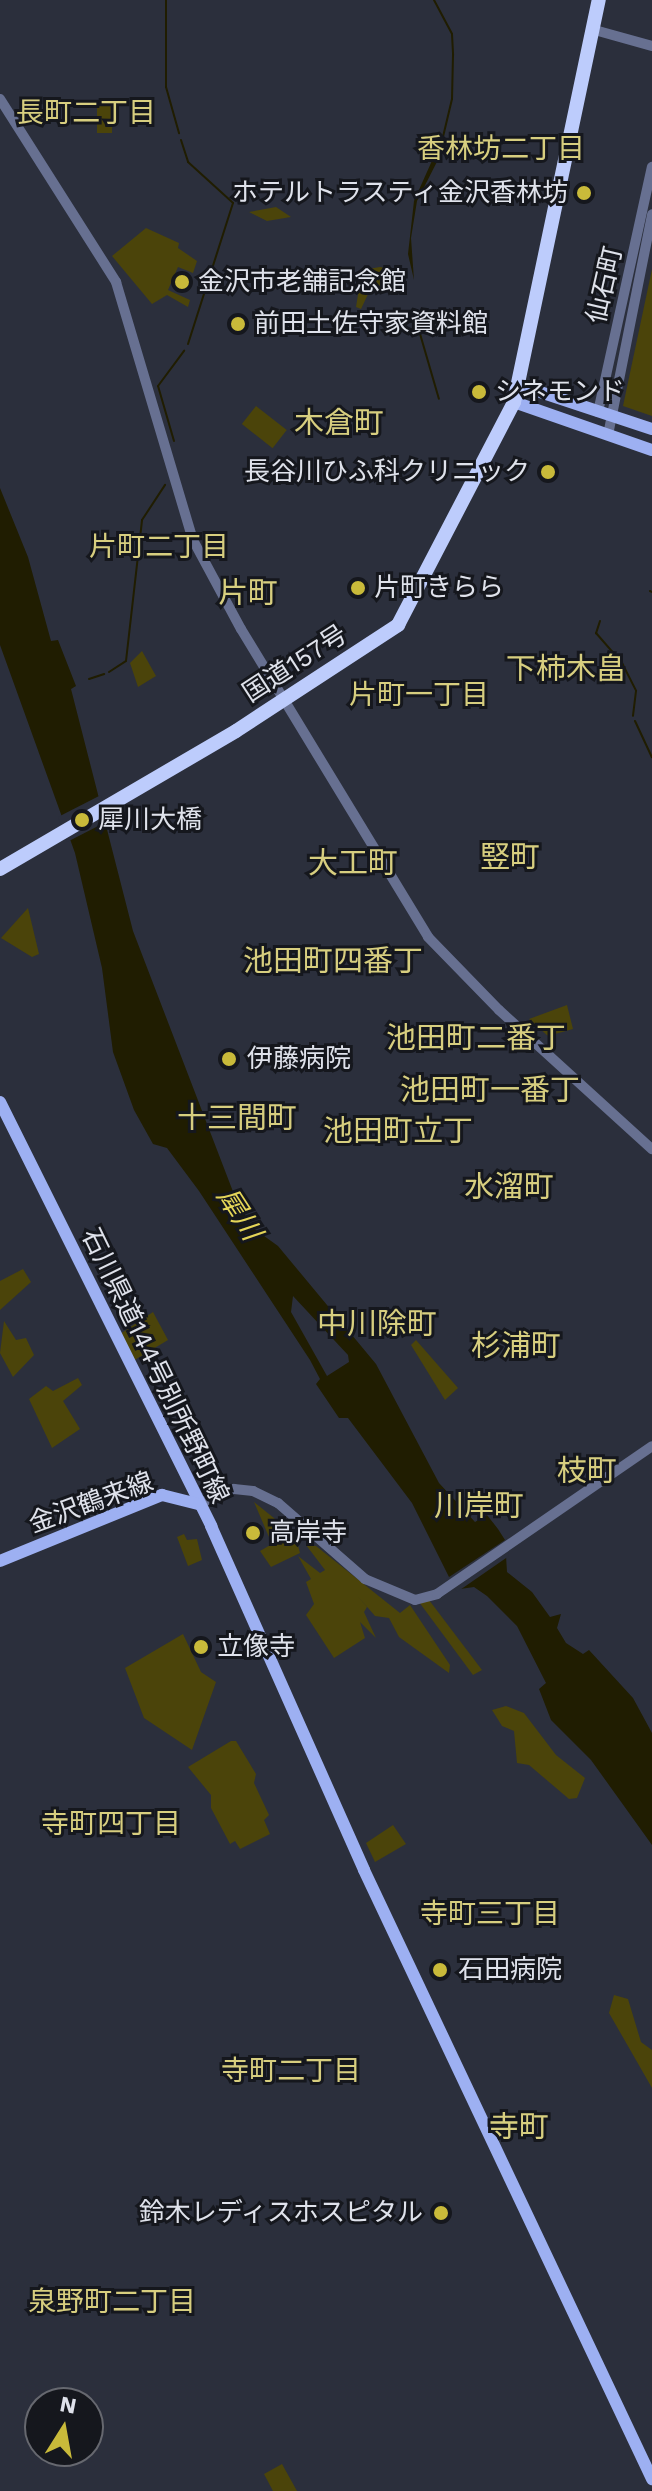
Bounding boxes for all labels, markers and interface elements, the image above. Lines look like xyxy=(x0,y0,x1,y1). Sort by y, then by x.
district label: 長町二丁目 xyxy=(16,96,156,130)
district label: 香林坊二丁目 xyxy=(417,132,585,166)
place label: ホテルトラスティ金沢香林坊 xyxy=(230,177,568,209)
marker: ホテルトラスティ金沢香林坊 xyxy=(575,184,593,202)
street label: 仙石町 xyxy=(581,243,629,327)
place label: 金沢市老舗記念館 xyxy=(198,266,406,298)
marker: 金沢市老舗記念館 xyxy=(173,273,191,291)
place label: 前田土佐守家資料館 xyxy=(254,308,488,340)
marker: 前田土佐守家資料館 xyxy=(229,315,247,333)
place label: シネモンド xyxy=(495,376,625,408)
marker: シネモンド xyxy=(470,383,488,401)
district label: 木倉町 xyxy=(294,405,384,441)
place label: 長谷川ひふ科クリニック xyxy=(244,456,530,488)
marker: 長谷川ひふ科クリニック xyxy=(537,461,559,483)
district label: 片町二丁目 xyxy=(89,530,229,564)
place label: 片町きらら xyxy=(374,572,504,604)
district label: 片町 xyxy=(218,575,278,611)
marker: 片町きらら xyxy=(349,579,367,597)
street label: 国道157号 xyxy=(237,619,353,709)
district label: 下柿木畠 xyxy=(506,651,626,687)
district label: 片町一丁目 xyxy=(349,678,489,712)
place label: 犀川大橋 xyxy=(98,804,202,836)
marker: 犀川大橋 xyxy=(73,811,91,829)
district label: 竪町 xyxy=(480,839,540,875)
district label: 大工町 xyxy=(308,845,398,881)
district label: 池田町四番丁 xyxy=(243,943,423,979)
district label: 池田町二番丁 xyxy=(386,1020,566,1056)
place label: 伊藤病院 xyxy=(247,1043,351,1075)
marker: 伊藤病院 xyxy=(218,1048,240,1070)
district label: 池田町一番丁 xyxy=(400,1072,580,1108)
district label: 十三間町 xyxy=(177,1100,297,1136)
district label: 池田町立丁 xyxy=(323,1113,473,1149)
district label: 水溜町 xyxy=(464,1169,554,1205)
water label: 犀川 xyxy=(210,1181,268,1247)
street label: 石川県道144号別所野町線 xyxy=(75,1223,235,1509)
district label: 中川除町 xyxy=(317,1306,437,1342)
district label: 杉浦町 xyxy=(471,1328,561,1364)
district label: 枝町 xyxy=(557,1453,617,1489)
street label: 金沢鶴来線 xyxy=(25,1466,157,1540)
district label: 川岸町 xyxy=(434,1488,524,1524)
place label: 高岸寺 xyxy=(269,1517,347,1549)
marker: 高岸寺 xyxy=(244,1524,262,1542)
place label: 立像寺 xyxy=(217,1631,295,1663)
marker: 立像寺 xyxy=(192,1638,210,1656)
district label: 寺町四丁目 xyxy=(41,1807,181,1841)
district label: 寺町三丁目 xyxy=(420,1897,560,1931)
place label: 石田病院 xyxy=(458,1954,562,1986)
marker: 石田病院 xyxy=(429,1959,451,1981)
district label: 寺町二丁目 xyxy=(221,2054,361,2088)
district label: 寺町 xyxy=(489,2109,549,2145)
place label: 鈴木レディスホスピタル xyxy=(137,2197,423,2229)
marker: 鈴木レディスホスピタル xyxy=(430,2202,452,2224)
district label: 泉野町二丁目 xyxy=(28,2285,196,2319)
north arrow xyxy=(24,2387,104,2467)
text: N xyxy=(58,2391,79,2419)

